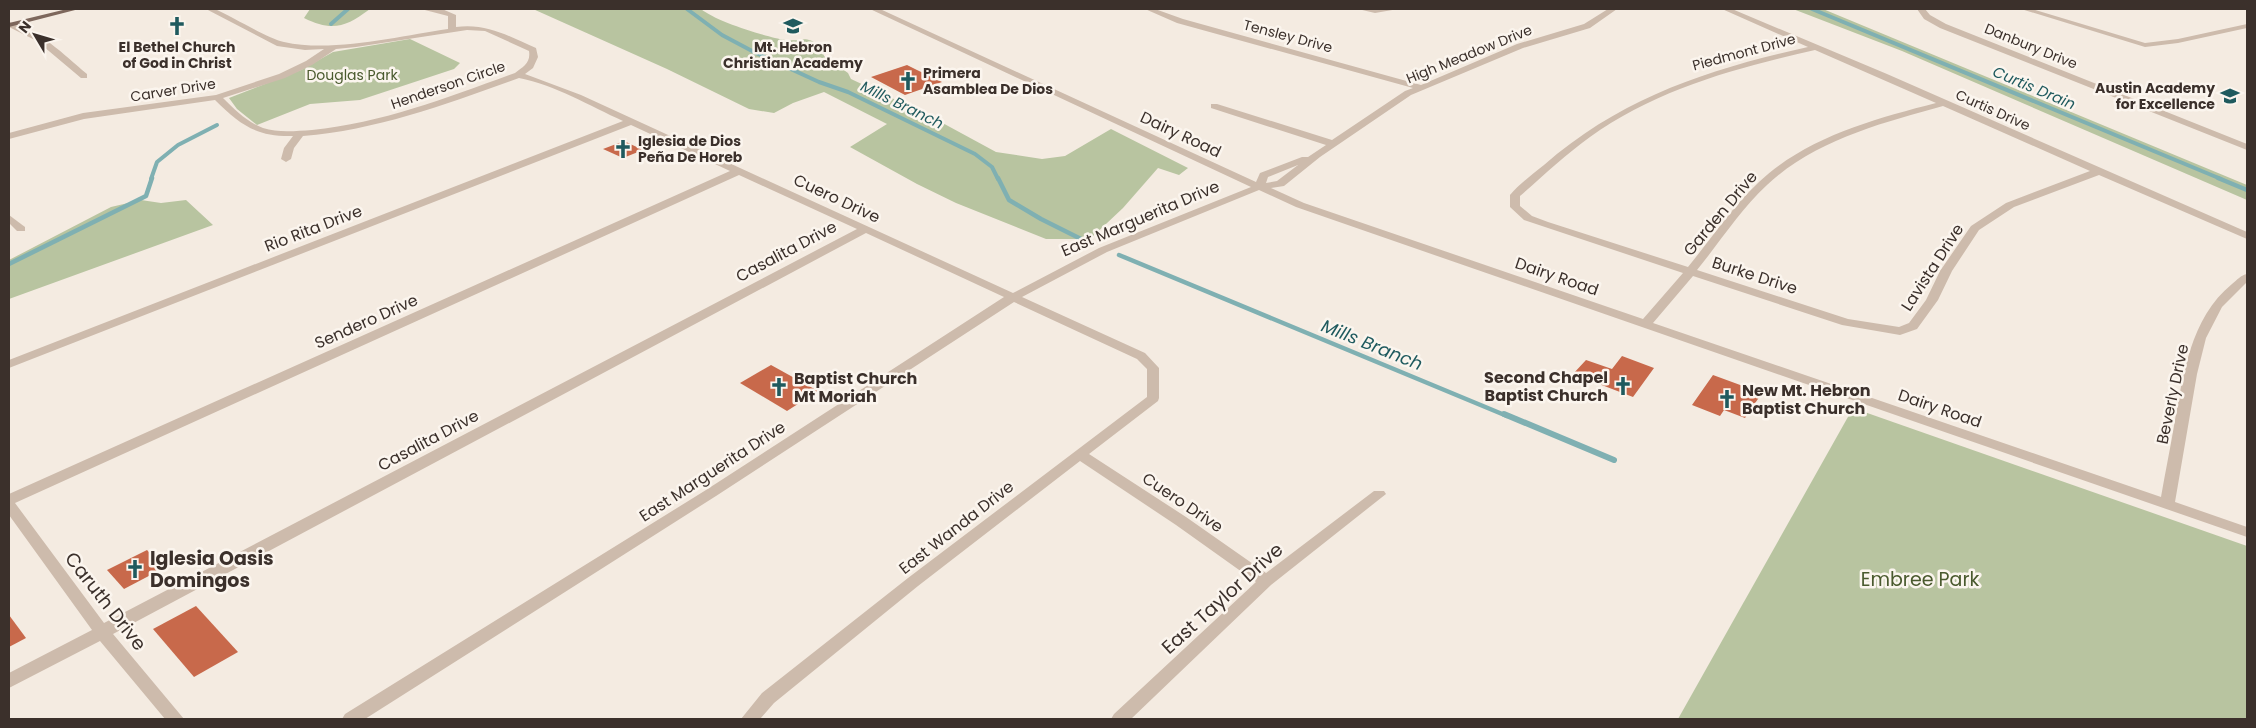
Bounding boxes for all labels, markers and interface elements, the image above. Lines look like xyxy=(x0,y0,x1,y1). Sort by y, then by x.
north arrow xyxy=(10,10,60,60)
church icon: El Bethel Church of God in Christ xyxy=(166,15,188,37)
school or university icon: Mt. Hebron Christian Academy xyxy=(782,15,804,37)
street label: Tensley Drive xyxy=(1241,15,1335,58)
text: N xyxy=(14,17,36,37)
street label: Danbury Drive xyxy=(1982,18,2081,74)
street label: High Meadow Drive xyxy=(1403,19,1535,88)
street label: Piedmont Drive xyxy=(1690,29,1798,75)
place label: El Bethel Church of God in Christ xyxy=(119,37,235,73)
place label: Mt. Hebron Christian Academy xyxy=(723,37,863,73)
street label: Henderson Circle xyxy=(388,56,508,114)
water label: Curtis Drain xyxy=(1990,61,2079,114)
place label: Primera Asamblea De Dios xyxy=(923,63,1053,99)
park label: Douglas Park xyxy=(306,65,398,85)
church icon: Primera Asamblea De Dios xyxy=(897,70,919,92)
street label: Carver Drive xyxy=(129,73,217,107)
water label: Mills Branch xyxy=(857,75,947,134)
place label: Austin Academy for Excellence xyxy=(2095,78,2215,114)
street label: Curtis Drive xyxy=(1953,85,2034,135)
school or university icon: Austin Academy for Excellence xyxy=(2219,85,2241,107)
street label: Dairy Road xyxy=(1137,106,1225,163)
place label: Iglesia de Dios Peña De Horeb xyxy=(638,131,743,167)
church icon: Iglesia de Dios Peña De Horeb xyxy=(612,138,634,160)
street label: Garden Drive xyxy=(1678,166,1763,261)
street label: Cuero Drive xyxy=(790,168,884,229)
street label: East Marguerita Drive xyxy=(1057,175,1223,262)
street label: Rio Rita Drive xyxy=(261,199,365,258)
street label: Casalita Drive xyxy=(732,215,841,288)
street label: Lavista Drive xyxy=(1896,219,1969,315)
street label: Dairy Road xyxy=(1512,251,1602,301)
street label: Burke Drive xyxy=(1709,251,1801,300)
street label: Sendero Drive xyxy=(311,288,422,355)
water label: Mills Branch xyxy=(1318,313,1427,376)
street label: Beverly Drive xyxy=(2151,342,2194,446)
place label: Second Chapel Baptist Church xyxy=(1484,366,1608,407)
place label: Baptist Church Mt Moriah xyxy=(794,367,917,408)
church icon: Second Chapel Baptist Church xyxy=(1612,375,1634,397)
church icon: Baptist Church Mt Moriah xyxy=(768,376,790,398)
place label: New Mt. Hebron Baptist Church xyxy=(1742,379,1870,420)
street label: Dairy Road xyxy=(1895,383,1985,433)
church icon: New Mt. Hebron Baptist Church xyxy=(1716,388,1738,410)
street label: Casalita Drive xyxy=(374,404,483,477)
street label: East Marguerita Drive xyxy=(635,415,790,527)
street label: Cuero Drive xyxy=(1138,467,1228,538)
street label: East Wanda Drive xyxy=(894,475,1019,580)
street label: East Taylor Drive xyxy=(1156,536,1289,660)
place label: Iglesia Oasis Domingos xyxy=(150,545,274,594)
street label: Caruth Drive xyxy=(58,546,153,656)
church icon: Iglesia Oasis Domingos xyxy=(124,558,146,580)
park label: Embree Park xyxy=(1861,566,1980,593)

